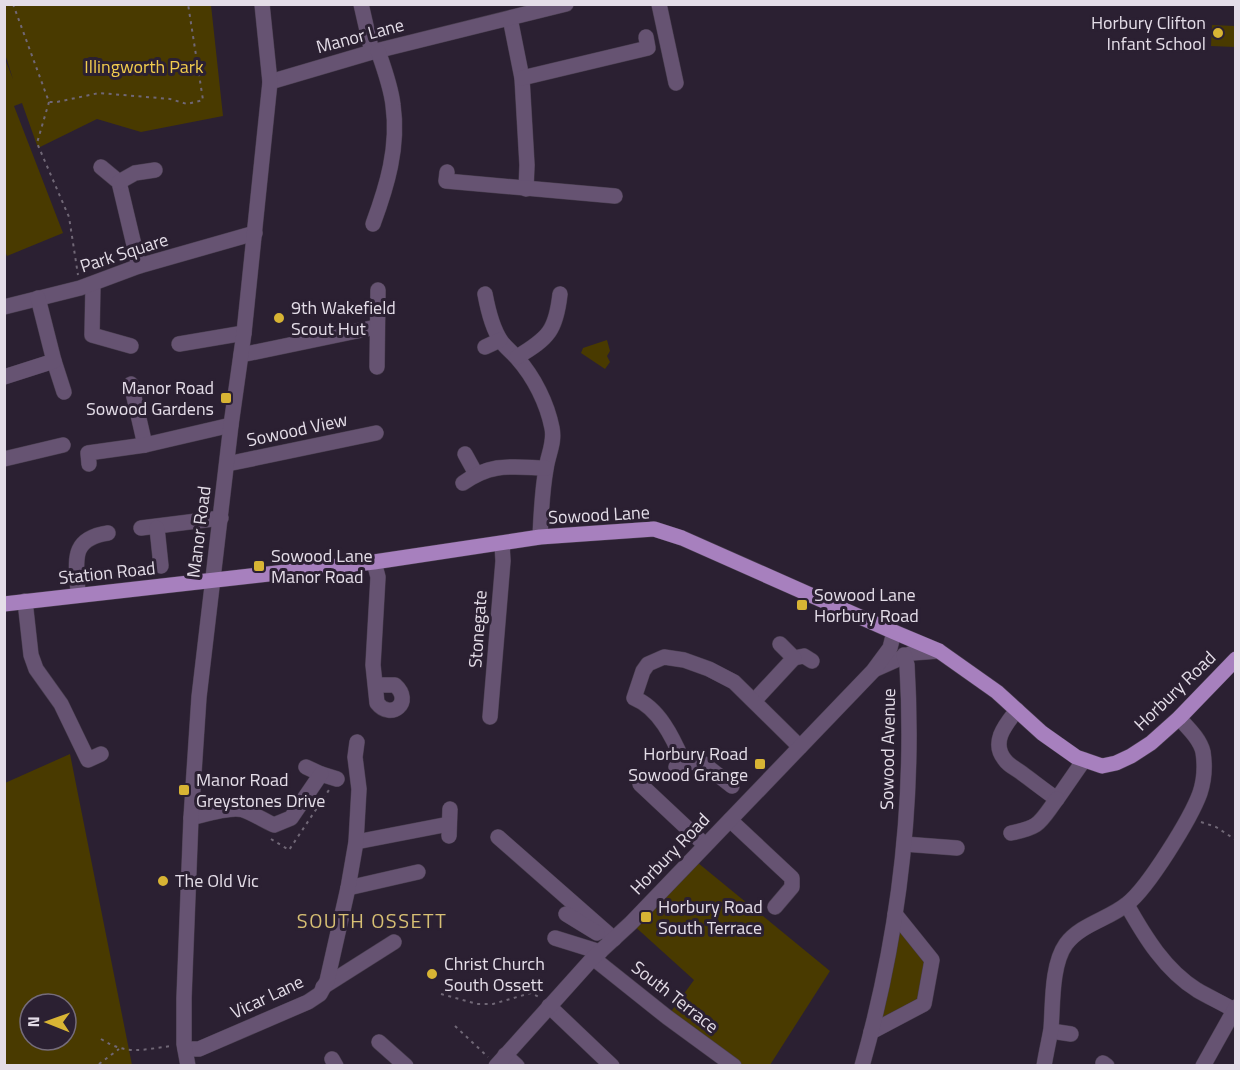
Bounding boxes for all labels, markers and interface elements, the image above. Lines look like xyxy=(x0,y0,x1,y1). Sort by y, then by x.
place label: Horbury Clifton Infant School xyxy=(1091,9,1206,57)
street label: Manor Lane xyxy=(313,11,407,60)
marker: Horbury Clifton Infant School xyxy=(1211,26,1225,40)
park label: Illingworth Park xyxy=(84,53,204,80)
street label: Park Square xyxy=(76,226,171,279)
place label: 9th Wakefield Scout Hut xyxy=(291,294,396,342)
marker: 9th Wakefield Scout Hut xyxy=(272,311,286,325)
place label: Manor Road Sowood Gardens xyxy=(86,374,214,422)
marker: Manor Road Sowood Gardens xyxy=(219,391,233,405)
street label: Sowood View xyxy=(244,406,350,453)
street label: Manor Road xyxy=(179,484,218,579)
street label: Sowood Lane xyxy=(547,498,650,531)
place label: Sowood Lane Manor Road xyxy=(271,542,373,590)
street label: Station Road xyxy=(57,554,157,591)
marker: Sowood Lane Manor Road xyxy=(252,559,266,573)
place label: Sowood Lane Horbury Road xyxy=(814,581,919,629)
street label: Stonegate xyxy=(461,589,494,669)
marker: Sowood Lane Horbury Road xyxy=(795,598,809,612)
street label: Horbury Road xyxy=(1128,645,1222,737)
street label: Sowood Avenue xyxy=(873,688,902,810)
place label: Horbury Road Sowood Grange xyxy=(628,740,748,788)
marker: Horbury Road Sowood Grange xyxy=(753,757,767,771)
place label: Manor Road Greystones Drive xyxy=(196,766,325,814)
marker: Manor Road Greystones Drive xyxy=(177,783,191,797)
street label: Horbury Road xyxy=(624,807,716,901)
place label: The Old Vic xyxy=(175,867,259,894)
marker: The Old Vic xyxy=(156,874,170,888)
place label: Horbury Road South Terrace xyxy=(658,893,763,941)
district label: SOUTH OSSETT xyxy=(297,905,447,936)
marker: Horbury Road South Terrace xyxy=(639,910,653,924)
place label: Christ Church South Ossett xyxy=(444,950,545,998)
street label: South Terrace xyxy=(626,954,725,1039)
marker: Christ Church South Ossett xyxy=(425,967,439,981)
street label: Vicar Lane xyxy=(226,968,308,1025)
north arrow xyxy=(18,992,78,1052)
text: N xyxy=(21,1016,45,1027)

